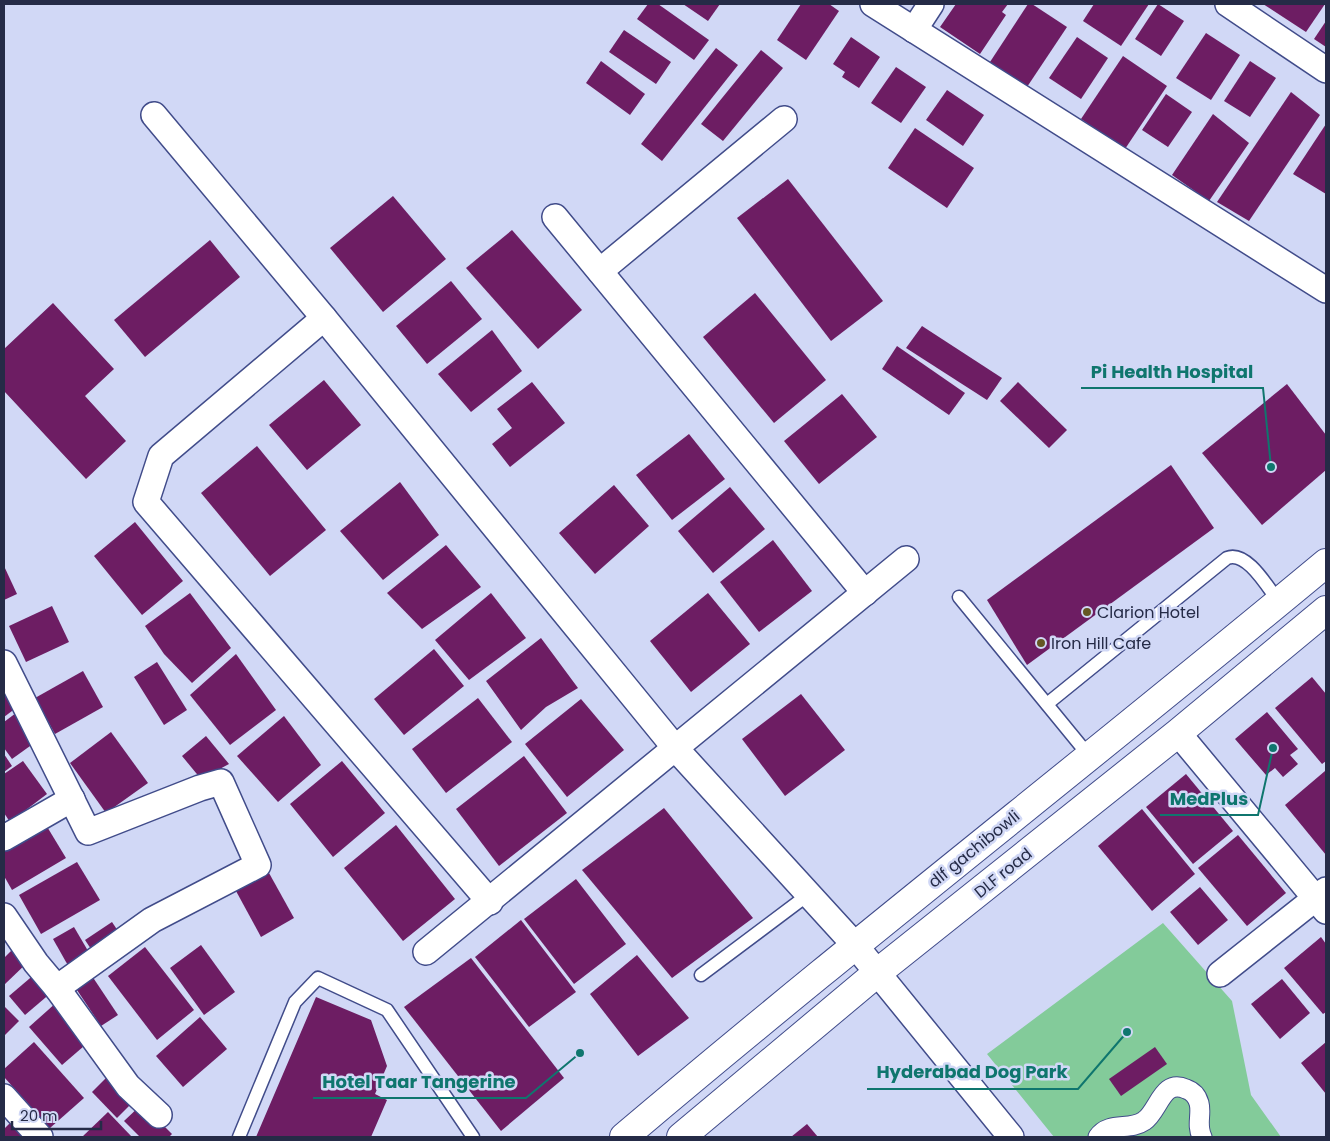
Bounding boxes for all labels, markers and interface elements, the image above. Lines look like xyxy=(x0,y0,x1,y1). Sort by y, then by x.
callout: Pi Health Hospital xyxy=(1081,355,1263,388)
text: Pi Health Hospital xyxy=(1091,359,1253,384)
place label: Clarion Hotel xyxy=(1097,601,1200,624)
marker: Clarion Hotel xyxy=(1081,606,1093,618)
place label: Iron Hill Cafe xyxy=(1051,632,1151,655)
marker: Iron Hill Cafe xyxy=(1035,637,1047,649)
callout: MedPlus xyxy=(1160,782,1258,815)
text: MedPlus xyxy=(1170,786,1248,811)
street label: dlf gachibowli xyxy=(923,805,1025,893)
street label: DLF road xyxy=(969,843,1037,903)
callout: Hyderabad Dog Park xyxy=(867,1056,1078,1089)
text: Hyderabad Dog Park xyxy=(876,1059,1068,1084)
callout: Hotel Taar Tangerine xyxy=(313,1065,526,1098)
text: Hotel Taar Tangerine xyxy=(322,1069,516,1094)
scale bar xyxy=(12,1098,101,1130)
text: 20 m xyxy=(20,1105,58,1126)

